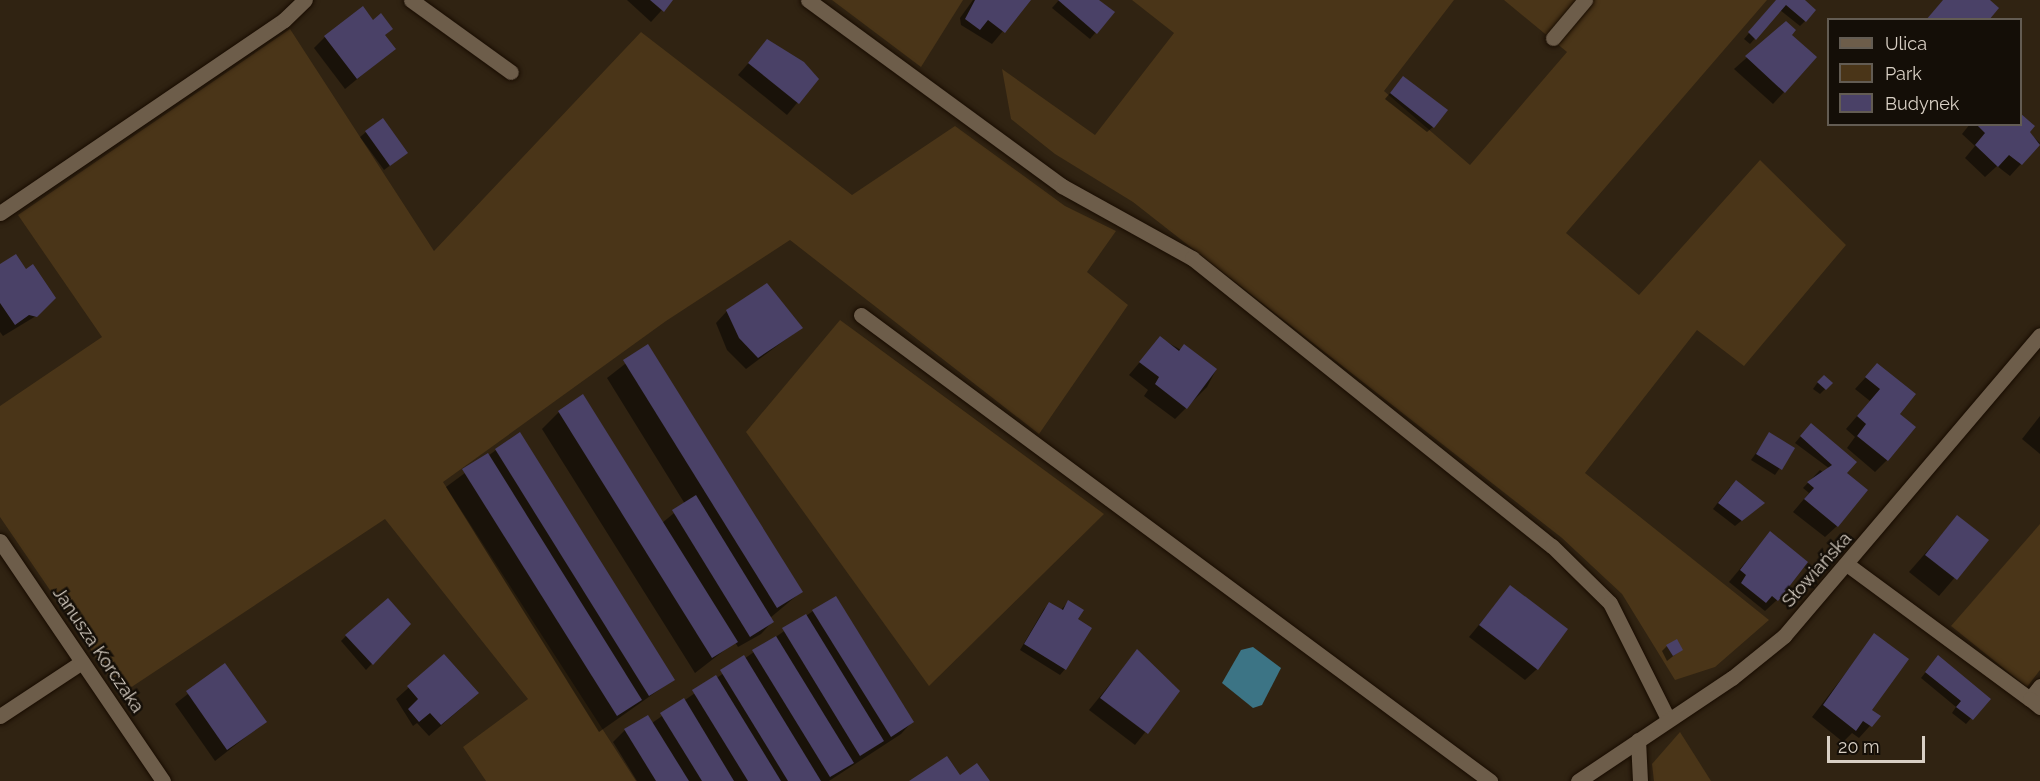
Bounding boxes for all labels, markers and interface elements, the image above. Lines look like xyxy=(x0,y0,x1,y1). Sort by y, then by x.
legend xyxy=(1827,18,2022,126)
text: Ulica xyxy=(1885,33,1927,54)
text: Park xyxy=(1885,63,1922,84)
text: Budynek xyxy=(1885,93,1959,114)
street label: Słowiańska xyxy=(1778,528,1856,612)
street label: Janusza Korczaka xyxy=(48,583,148,717)
scale bar xyxy=(1830,724,1928,762)
text: 20 m xyxy=(1838,736,1880,757)

